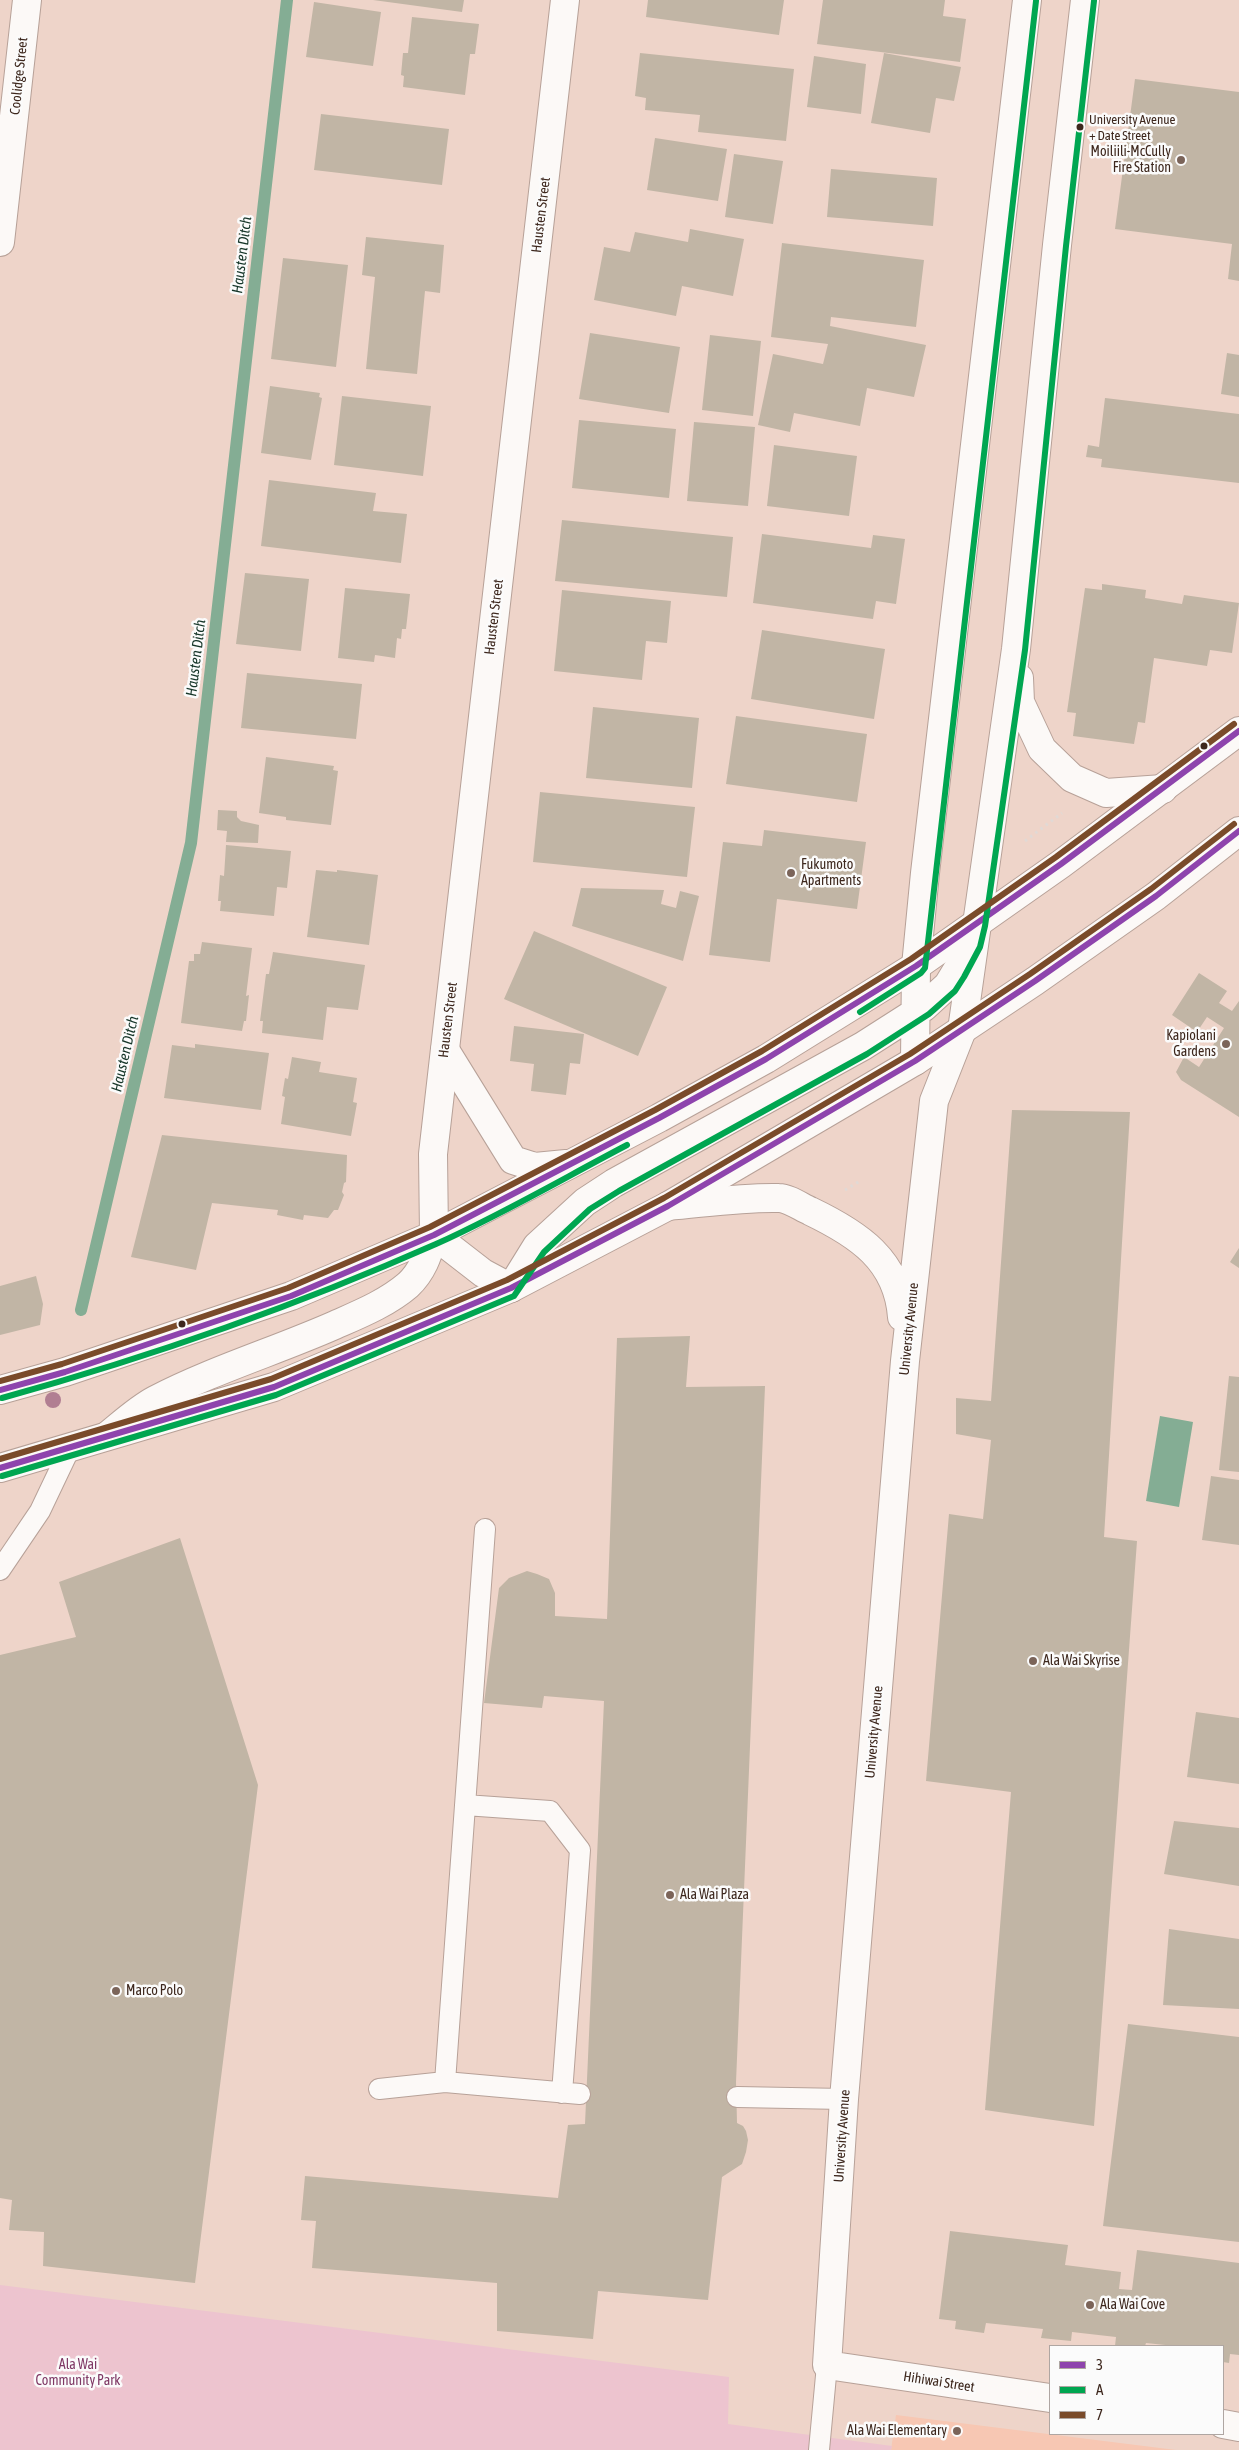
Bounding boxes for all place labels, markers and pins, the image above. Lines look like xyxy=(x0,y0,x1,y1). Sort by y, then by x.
place label: University Avenue + Date Street xyxy=(1089,112,1175,143)
marker: University Avenue + Date Street xyxy=(1075,122,1085,132)
place label: Moiliili-McCully Fire Station xyxy=(1091,144,1171,176)
marker: Moiliili-McCully Fire Station xyxy=(1175,154,1187,166)
unlabelled marker xyxy=(1199,741,1209,751)
place label: Fukumoto Apartments xyxy=(801,857,861,890)
marker: Fukumoto Apartments xyxy=(785,867,797,879)
place label: Kapiolani Gardens xyxy=(1166,1028,1216,1060)
marker: Kapiolani Gardens xyxy=(1220,1038,1232,1050)
unlabelled marker xyxy=(177,1319,187,1329)
place label: Ala Wai Skyrise xyxy=(1043,1653,1120,1669)
marker: Ala Wai Skyrise xyxy=(1027,1655,1039,1667)
place label: Ala Wai Plaza xyxy=(680,1887,749,1903)
marker: Ala Wai Plaza xyxy=(664,1889,676,1901)
place label: Marco Polo xyxy=(126,1983,183,1999)
marker: Marco Polo xyxy=(110,1985,122,1997)
place label: Ala Wai Cove xyxy=(1100,2297,1165,2313)
marker: Ala Wai Cove xyxy=(1084,2299,1096,2311)
place label: Ala Wai Elementary xyxy=(847,2423,947,2439)
marker: Ala Wai Elementary xyxy=(951,2425,963,2437)

